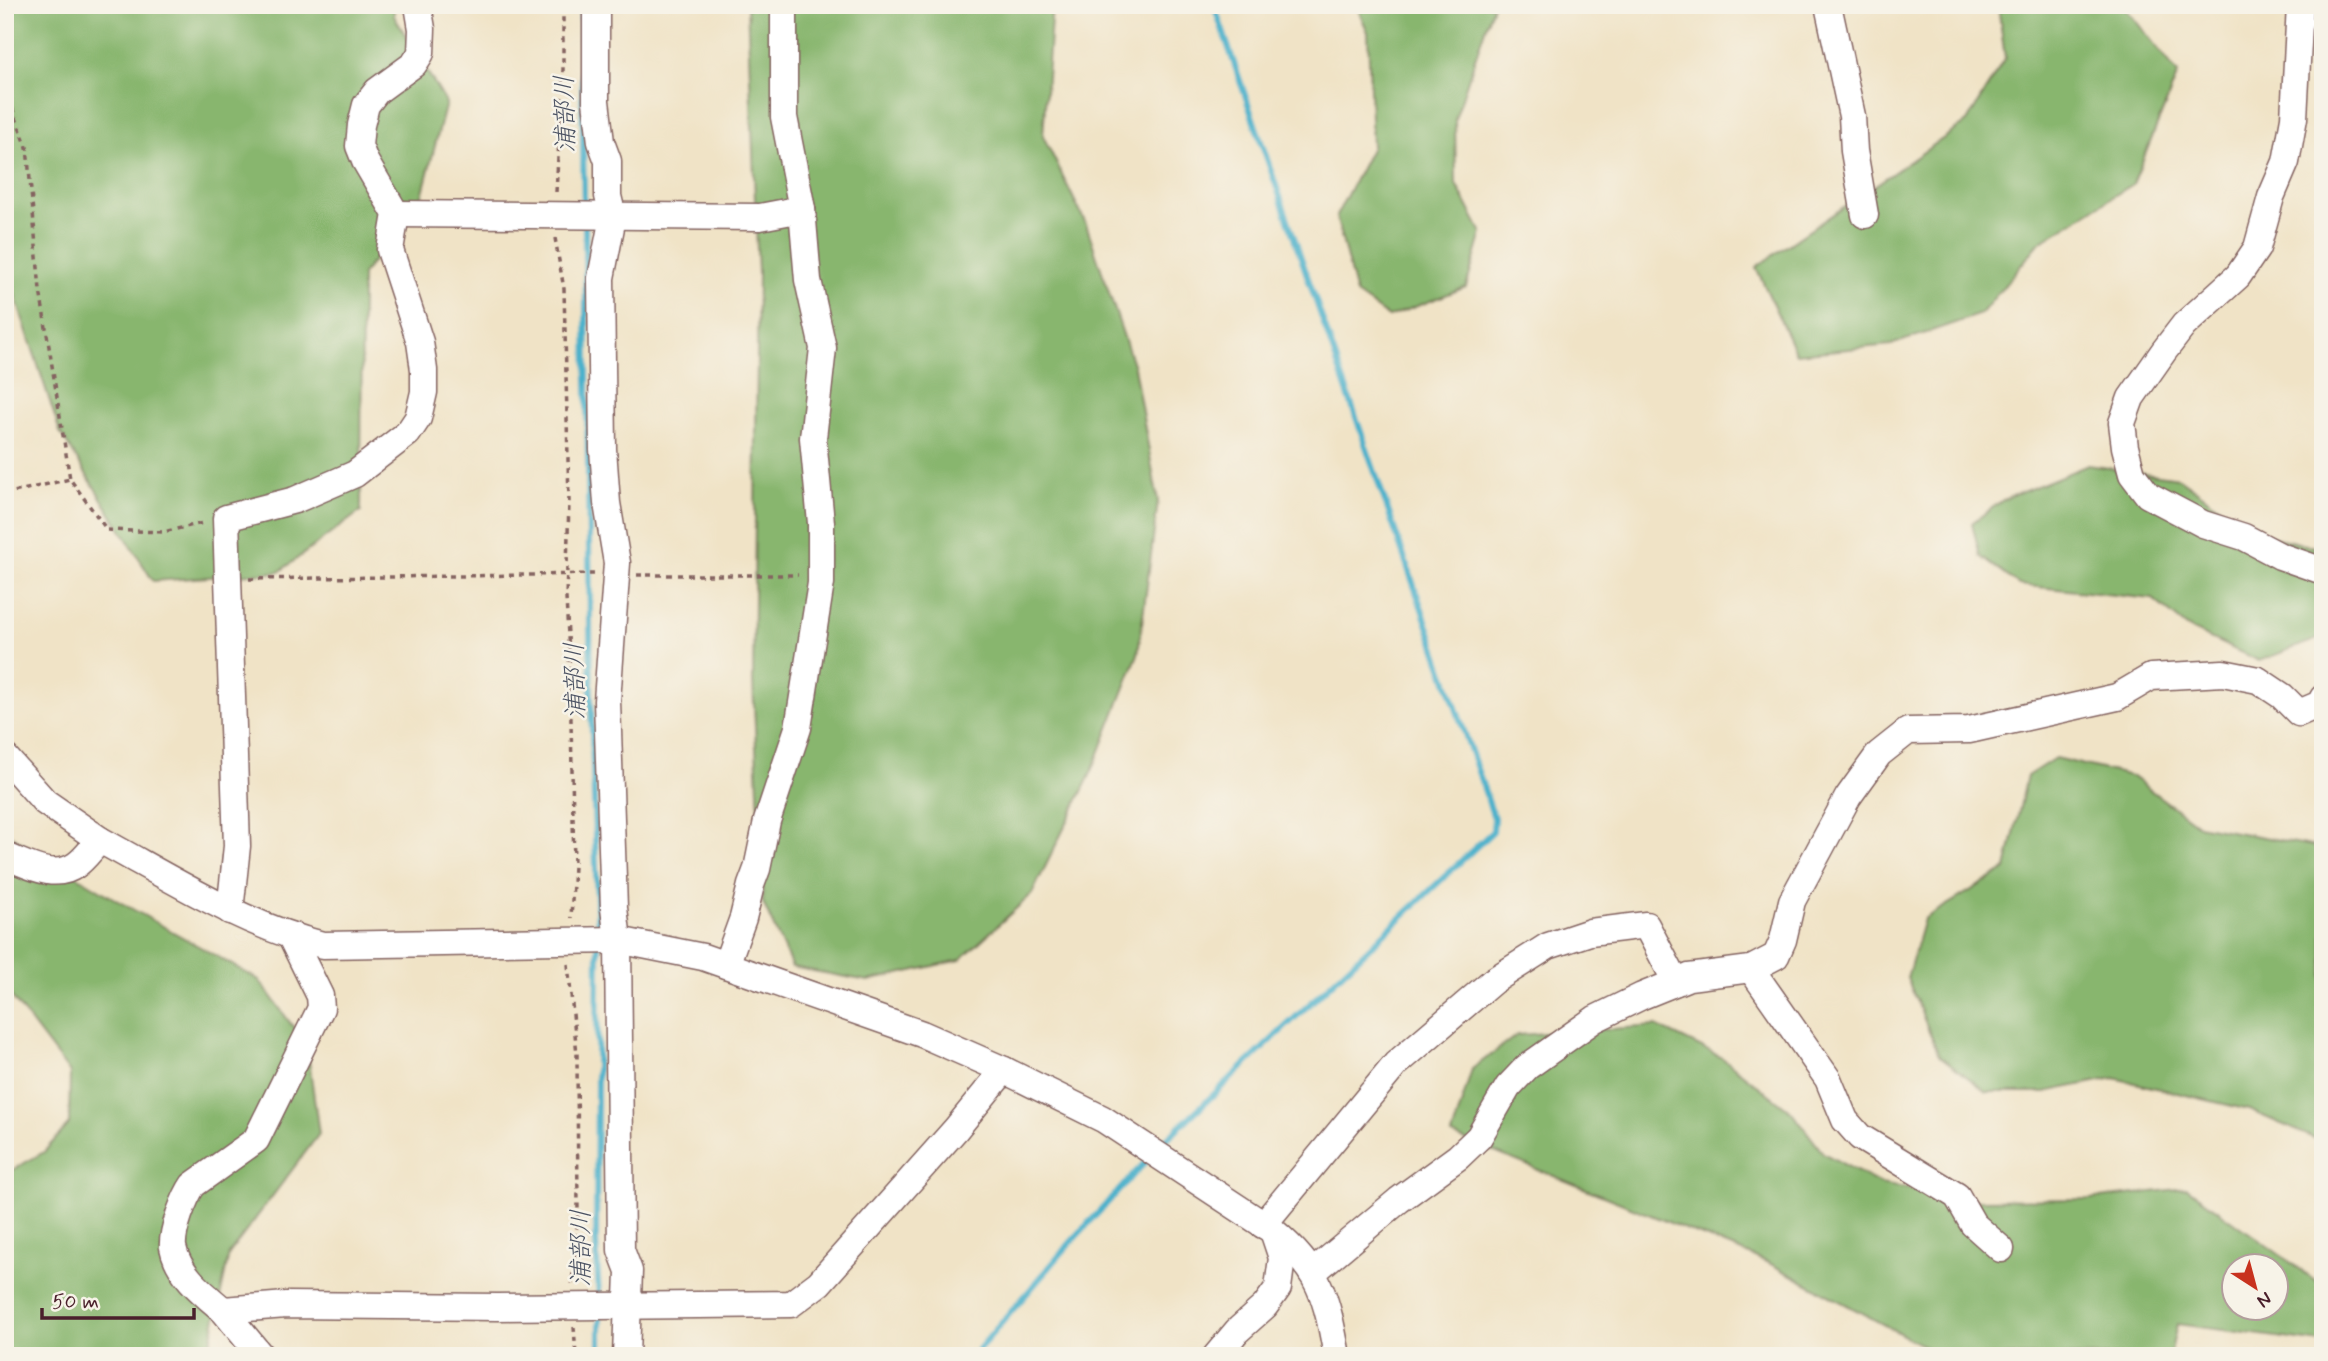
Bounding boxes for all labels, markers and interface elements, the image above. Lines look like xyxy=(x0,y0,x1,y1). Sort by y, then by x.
water label: 浦部川 xyxy=(548,75,584,153)
water label: 浦部川 xyxy=(558,642,594,720)
water label: 浦部川 xyxy=(565,1209,599,1287)
north arrow xyxy=(2220,1252,2290,1322)
scale bar xyxy=(42,1277,194,1321)
text: N xyxy=(2252,1286,2277,1313)
text: 50 m xyxy=(52,1288,99,1316)

